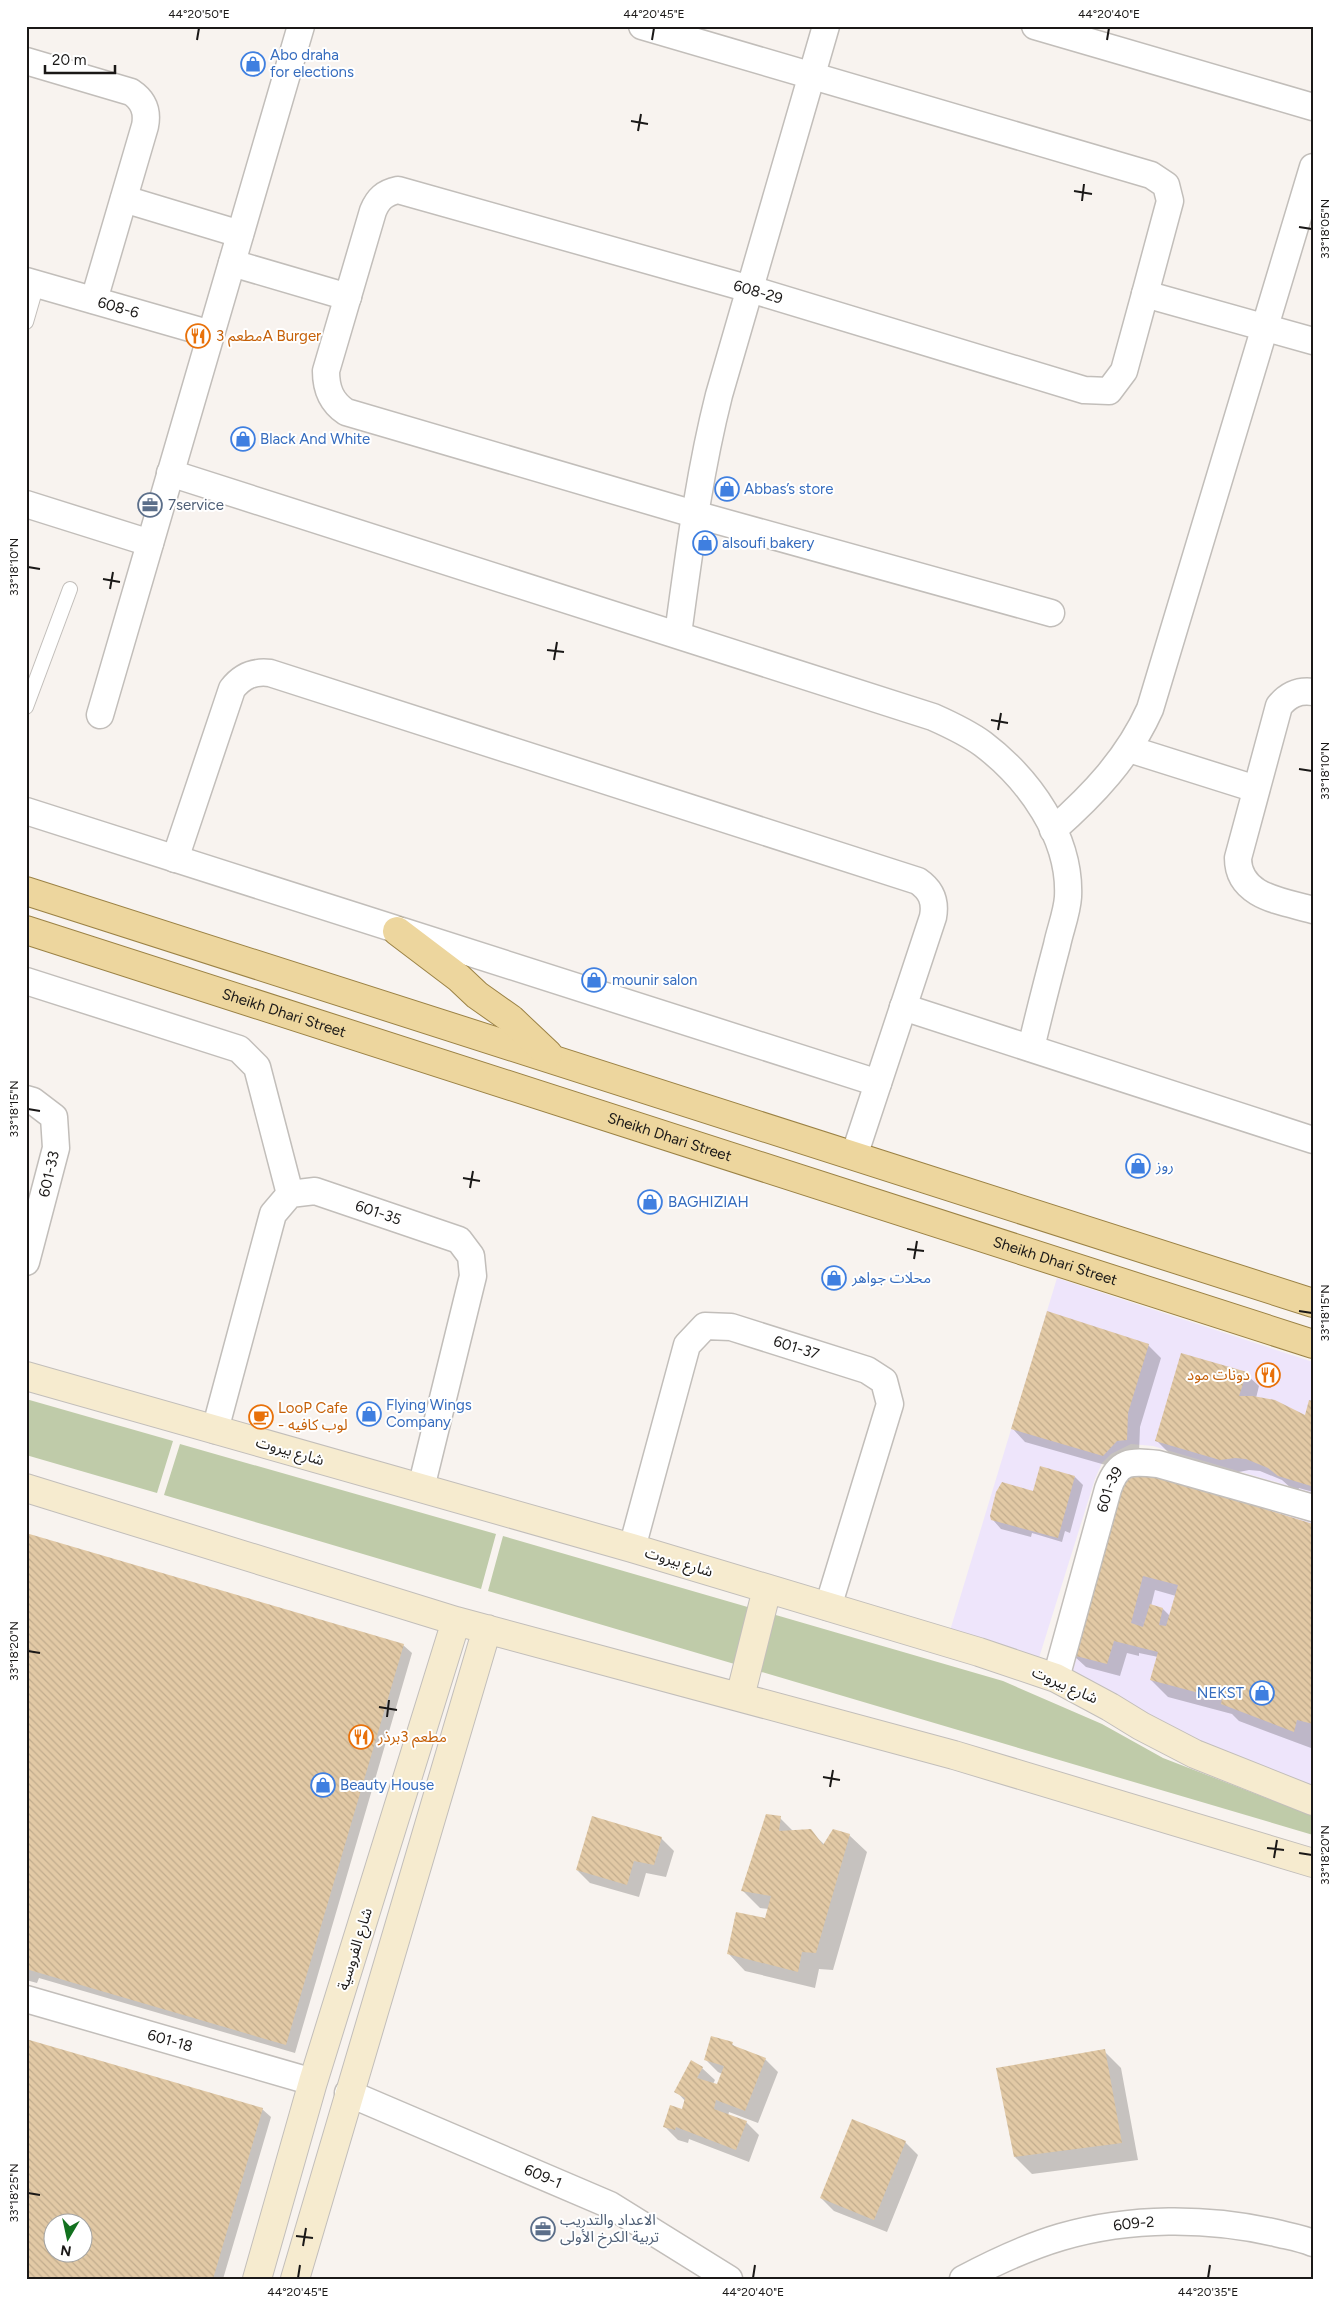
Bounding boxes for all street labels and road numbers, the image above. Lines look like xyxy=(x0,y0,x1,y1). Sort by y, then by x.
street label: 608-29 xyxy=(731,276,785,308)
street label: 608-6 xyxy=(96,293,141,322)
street label: Sheikh Dhari Street xyxy=(220,985,349,1041)
street label: Sheikh Dhari Street xyxy=(605,1109,734,1165)
street label: 601-33 xyxy=(35,1149,63,1199)
street label: 601-35 xyxy=(353,1196,404,1229)
street label: Sheikh Dhari Street xyxy=(991,1233,1120,1290)
street label: 601-37 xyxy=(771,1332,821,1363)
street label: شارع بيروت xyxy=(253,1433,326,1472)
street label: 601-39 xyxy=(1093,1463,1126,1514)
street label: شارع بيروت xyxy=(642,1543,715,1584)
street label: شارع بيروت xyxy=(1028,1663,1101,1710)
street label: شارع الفروسية xyxy=(334,1905,379,1993)
street label: 601-18 xyxy=(145,2026,195,2056)
street label: 609-1 xyxy=(521,2160,564,2192)
street label: 609-2 xyxy=(1112,2213,1155,2235)

